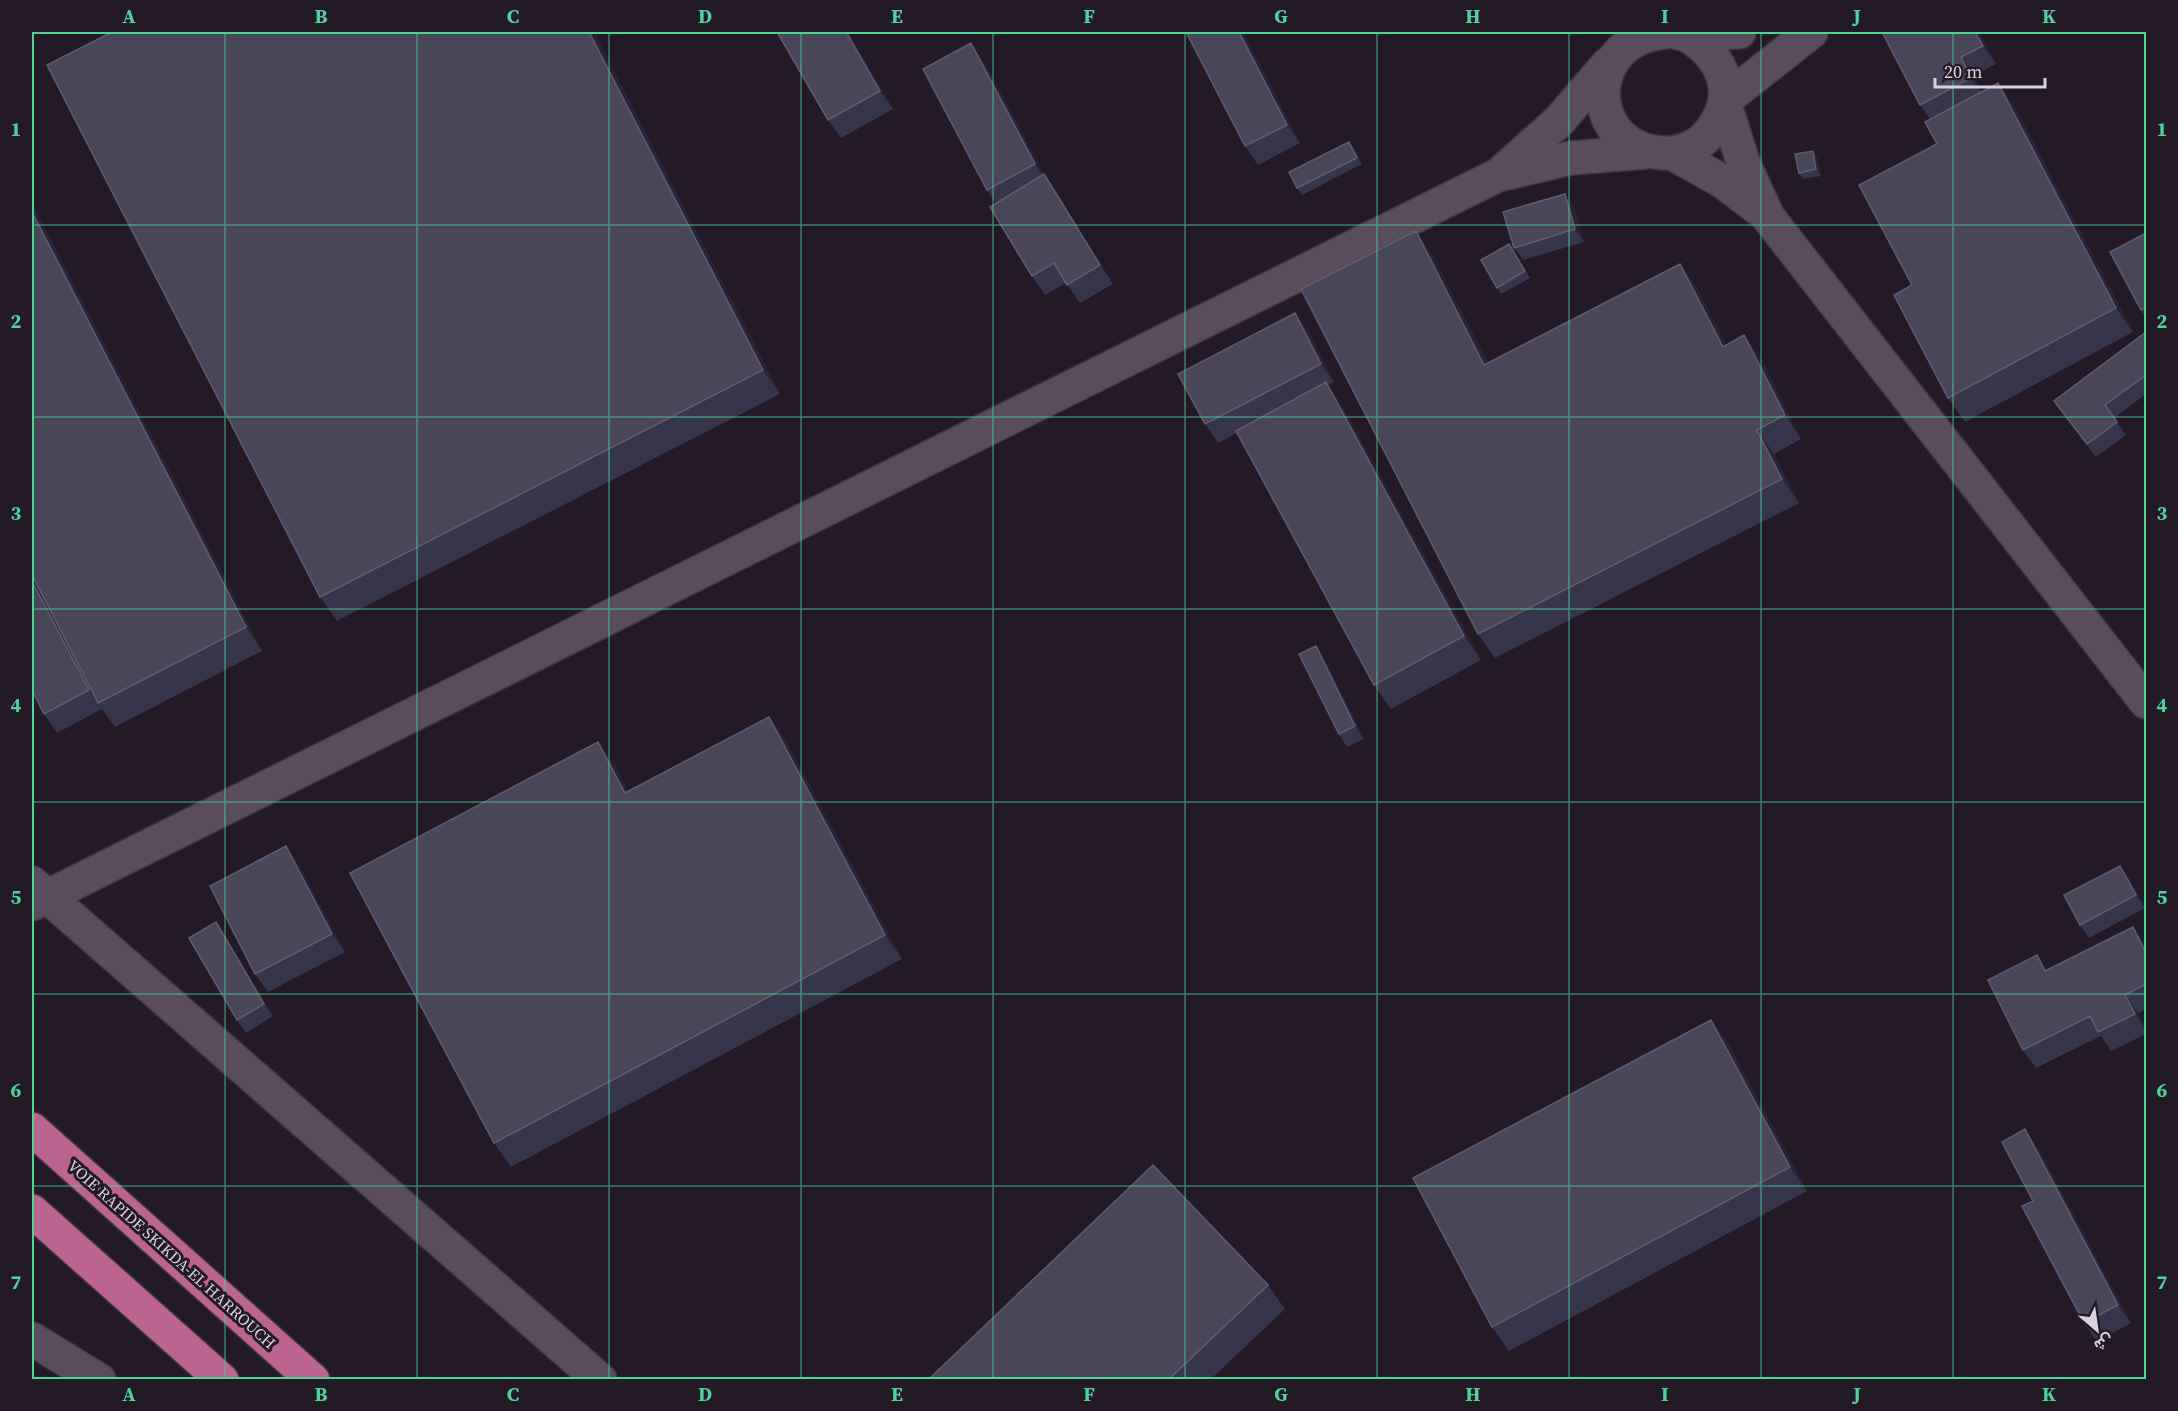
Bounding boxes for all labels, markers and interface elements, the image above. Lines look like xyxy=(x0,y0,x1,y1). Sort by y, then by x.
text: A xyxy=(122,2,136,30)
text: B xyxy=(314,2,328,30)
text: C xyxy=(507,2,519,30)
text: D xyxy=(698,2,712,30)
text: E xyxy=(891,2,903,30)
text: F xyxy=(1083,2,1095,30)
text: G xyxy=(1274,2,1288,30)
text: H xyxy=(1465,2,1481,30)
text: I xyxy=(1661,2,1669,30)
text: J xyxy=(1851,2,1861,30)
text: K xyxy=(2042,2,2056,30)
scale bar xyxy=(1935,51,2044,89)
text: 20 m xyxy=(1944,59,1982,84)
text: 1 xyxy=(11,115,21,143)
text: 1 xyxy=(2157,115,2167,143)
text: 2 xyxy=(11,307,22,335)
text: 2 xyxy=(2157,307,2168,335)
text: 3 xyxy=(11,499,22,527)
text: 3 xyxy=(2157,499,2168,527)
text: 4 xyxy=(11,691,22,719)
text: 4 xyxy=(2157,691,2168,719)
text: 5 xyxy=(11,883,22,911)
text: 5 xyxy=(2157,883,2168,911)
text: 6 xyxy=(11,1076,22,1104)
text: 6 xyxy=(2157,1076,2168,1104)
street label: VOIE RAPIDE SKIKDA-EL HARROUCH xyxy=(63,1155,281,1353)
text: 7 xyxy=(11,1268,22,1296)
text: 7 xyxy=(2157,1268,2168,1296)
north arrow xyxy=(2067,1300,2127,1360)
text: ش xyxy=(2091,1329,2118,1357)
text: A xyxy=(122,1380,136,1408)
text: B xyxy=(314,1380,328,1408)
text: C xyxy=(507,1380,519,1408)
text: D xyxy=(698,1380,712,1408)
text: E xyxy=(891,1380,903,1408)
text: F xyxy=(1083,1380,1095,1408)
text: G xyxy=(1274,1380,1288,1408)
text: H xyxy=(1465,1380,1481,1408)
text: I xyxy=(1661,1380,1669,1408)
text: J xyxy=(1851,1380,1861,1408)
text: K xyxy=(2042,1380,2056,1408)

